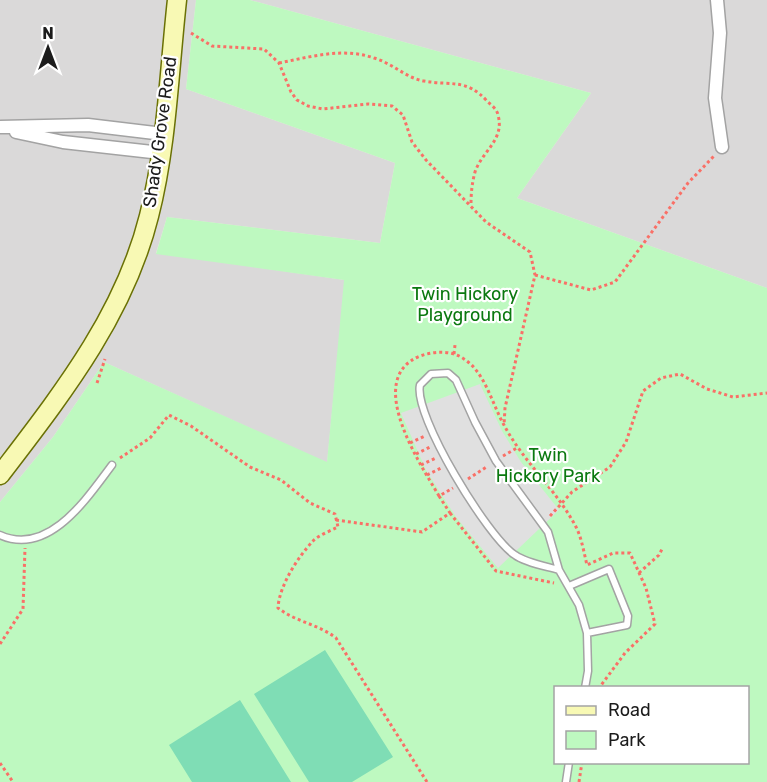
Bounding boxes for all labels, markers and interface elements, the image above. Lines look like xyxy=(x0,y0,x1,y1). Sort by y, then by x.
north arrow xyxy=(18,18,78,78)
text: N xyxy=(42,24,54,43)
street label: Shady Grove Road xyxy=(139,55,181,209)
park label: Twin Hickory Playground xyxy=(412,283,518,326)
park label: Twin Hickory Park xyxy=(496,444,601,487)
legend xyxy=(554,686,749,764)
text: Road xyxy=(608,699,651,721)
text: Park xyxy=(608,729,646,751)

